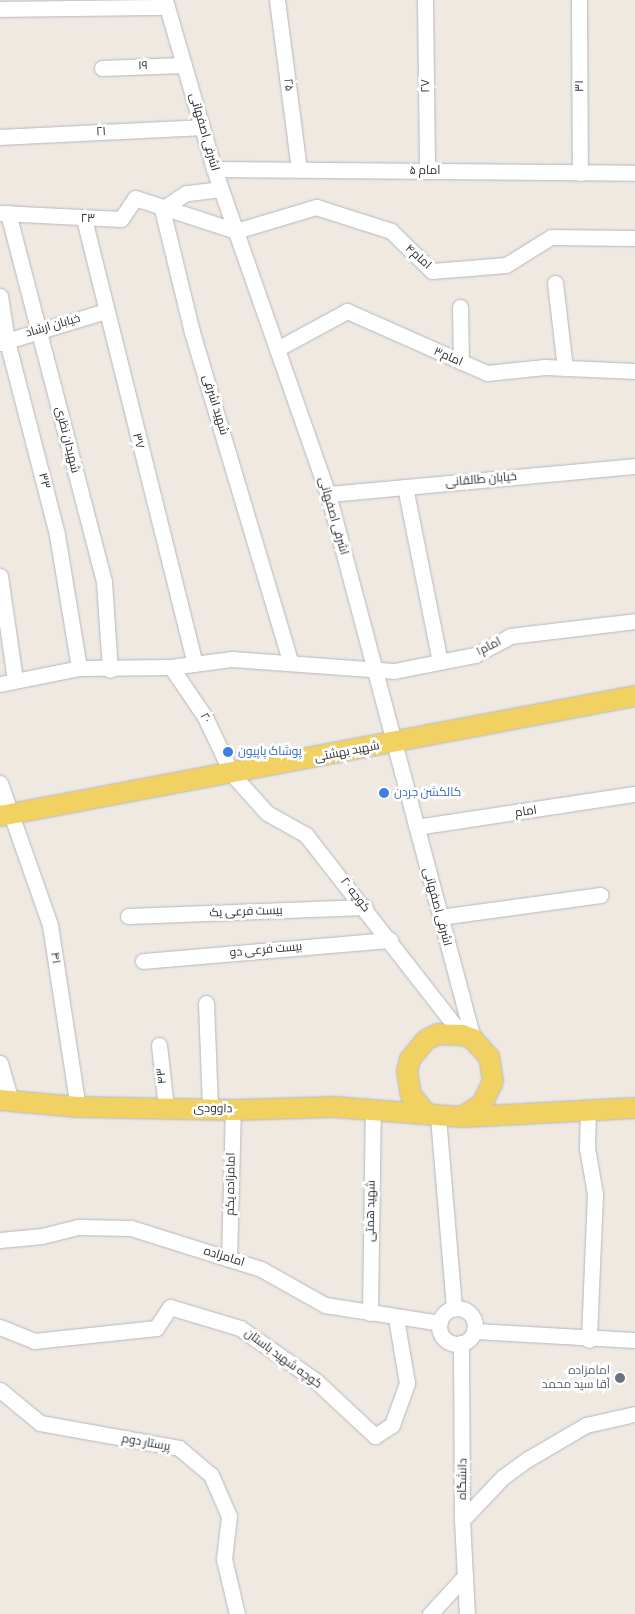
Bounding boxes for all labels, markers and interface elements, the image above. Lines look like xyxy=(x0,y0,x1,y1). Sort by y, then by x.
street label: ۱۹ xyxy=(138,59,148,73)
street label: ۲۵ xyxy=(280,78,296,92)
street label: ۲۷ xyxy=(419,79,433,93)
street label: ۳۱ xyxy=(573,80,587,92)
street label: اشرفی اصفهانی xyxy=(186,91,222,173)
street label: ۲۱ xyxy=(96,125,106,139)
street label: امام ۵ xyxy=(410,164,440,178)
street label: ۲۳ xyxy=(81,212,95,226)
street label: امام۴ xyxy=(402,242,434,272)
street label: خیابان ارشاد xyxy=(24,311,82,341)
street label: امام۳ xyxy=(431,344,465,370)
street label: شهید اشرفی xyxy=(199,373,231,437)
street label: شهیدان نظری xyxy=(52,405,82,475)
street label: ۳۷ xyxy=(129,432,147,450)
street label: خیابان طالقانی xyxy=(445,470,517,490)
street label: ۳۳ xyxy=(35,471,53,491)
street label: اشرفی اصفهانی xyxy=(315,475,351,557)
street label: امام۱ xyxy=(474,635,504,659)
street label: ۲۰ xyxy=(196,710,214,726)
street label: شهید بهشتی xyxy=(313,739,381,765)
place label: پوشاک پاپیون xyxy=(238,745,302,759)
marker: پوشاک پاپیون xyxy=(222,746,234,758)
place label: کالکشن جردن xyxy=(394,786,461,800)
marker: کالکشن جردن xyxy=(378,787,390,799)
street label: امام xyxy=(514,803,538,821)
street label: اشرفی اصفهانی xyxy=(420,866,454,948)
street label: کوچه ۲۰ xyxy=(337,875,373,915)
street label: بیست فرعی یک xyxy=(209,904,283,920)
street label: بیست فرعی دو xyxy=(229,940,303,960)
street label: ۴۱ xyxy=(47,951,63,965)
street label: ۴۳ xyxy=(154,1067,170,1085)
street label: داوودی xyxy=(194,1101,232,1117)
street label: امامزاده یکم xyxy=(223,1152,239,1216)
street label: شهید همتی xyxy=(363,1180,379,1242)
street label: امامزاده xyxy=(202,1244,246,1270)
street label: کوچه شهید باستان xyxy=(241,1326,325,1392)
place label: امامزاده آقا سید محمد xyxy=(542,1364,610,1392)
marker: امامزاده آقا سید محمد xyxy=(614,1372,626,1384)
street label: پرستار دوم xyxy=(121,1432,171,1454)
street label: دانشگاه xyxy=(455,1458,471,1500)

